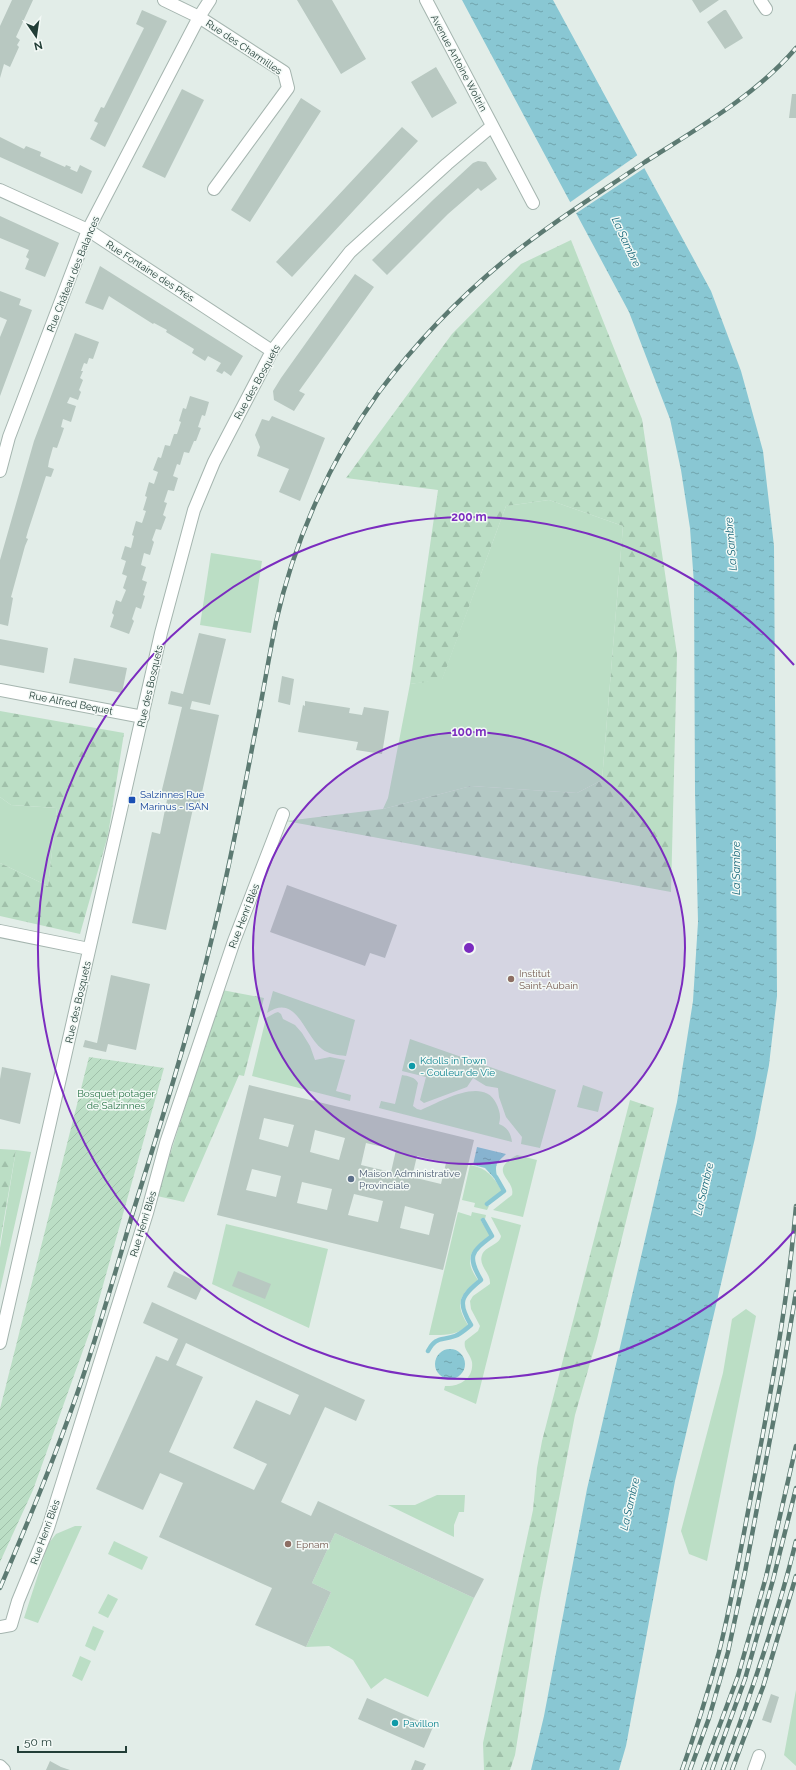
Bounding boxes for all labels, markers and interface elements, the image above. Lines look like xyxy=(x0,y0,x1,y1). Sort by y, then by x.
street label: Avenue Antoine Woitrin xyxy=(429,13,489,113)
north arrow xyxy=(16,16,56,56)
street label: Rue des Charmilles xyxy=(204,17,284,77)
text: N xyxy=(33,38,44,53)
street label: Rue Château des Balances xyxy=(45,214,101,333)
water label: La Sambre xyxy=(609,215,643,269)
street label: Rue Fontaine des Prés xyxy=(104,238,196,304)
street label: Rue des Bosquets xyxy=(232,343,282,421)
text: 200 m xyxy=(451,510,487,524)
water label: La Sambre xyxy=(722,516,740,571)
street label: Rue des Bosquets xyxy=(135,644,165,728)
street label: Rue Alfred Bequet xyxy=(28,689,114,717)
text: 100 m xyxy=(452,725,486,739)
place label: Salzinnes Rue Marinus - ISAN xyxy=(140,789,209,812)
marker: Salzinnes Rue Marinus - ISAN xyxy=(127,795,137,805)
water label: La Sambre xyxy=(730,841,743,895)
street label: Rue Henri Blès xyxy=(227,882,261,950)
centre of rings xyxy=(462,941,476,955)
street label: Rue des Bosquets xyxy=(63,960,93,1044)
place label: Institut Saint-Aubain xyxy=(519,968,578,991)
marker: Institut Saint-Aubain xyxy=(506,974,516,984)
place label: Kdolls in Town - Couleur de Vie xyxy=(420,1055,495,1078)
marker: Kdolls in Town - Couleur de Vie xyxy=(407,1061,417,1071)
park label: Bosquet potager de Salzinnes xyxy=(77,1088,155,1111)
water label: La Sambre xyxy=(692,1161,716,1217)
place label: Maison Administrative Provinciale xyxy=(359,1168,460,1191)
marker: Maison Administrative Provinciale xyxy=(346,1174,356,1184)
street label: Rue Henri Blès xyxy=(128,1190,158,1258)
water label: La Sambre xyxy=(618,1476,642,1532)
street label: Rue Henri Blès xyxy=(28,1498,62,1566)
marker: Epnam xyxy=(283,1539,293,1549)
place label: Epnam xyxy=(296,1539,329,1550)
marker: Pavillon xyxy=(390,1718,400,1728)
place label: Pavillon xyxy=(403,1718,439,1729)
scale bar xyxy=(18,1728,126,1754)
text: 50 m xyxy=(24,1735,52,1749)

